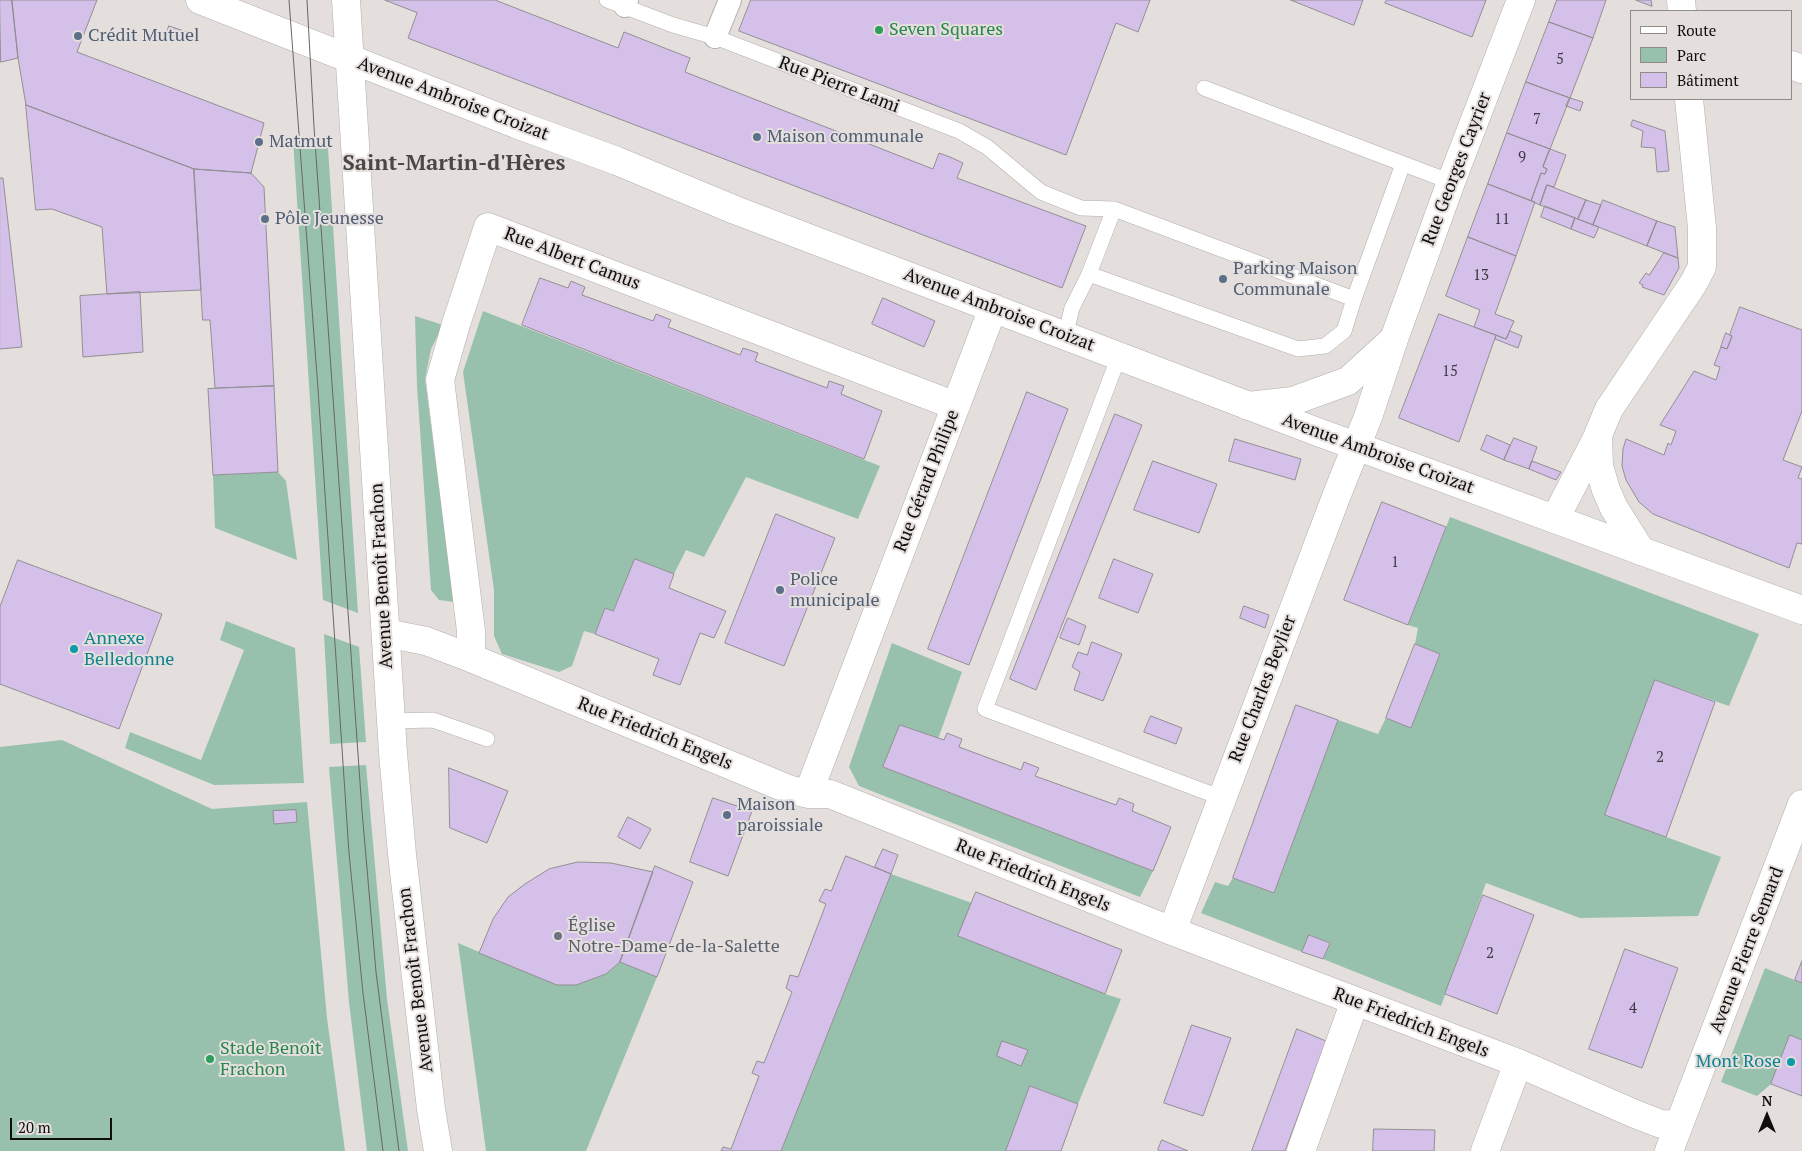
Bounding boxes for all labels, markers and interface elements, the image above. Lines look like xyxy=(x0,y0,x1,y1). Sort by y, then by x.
legend xyxy=(1630,10,1792,100)
place label: Seven Squares xyxy=(889,19,1003,41)
text: Route xyxy=(1677,20,1716,40)
marker: Seven Squares xyxy=(873,24,885,36)
place label: Crédit Mutuel xyxy=(88,25,199,47)
marker: Crédit Mutuel xyxy=(72,30,84,42)
text: Parc xyxy=(1677,45,1706,65)
house number: 5 xyxy=(1556,51,1564,69)
street label: Rue Pierre Lami xyxy=(776,52,902,118)
street label: Avenue Ambroise Croizat xyxy=(354,53,552,145)
text: Bâtiment xyxy=(1677,70,1739,90)
street label: Rue Georges Cayrier xyxy=(1418,89,1496,249)
house number: 7 xyxy=(1533,111,1541,129)
place label: Maison communale xyxy=(767,126,924,148)
place label: Matmut xyxy=(269,131,333,153)
marker: Maison communale xyxy=(751,131,763,143)
marker: Matmut xyxy=(253,136,265,148)
house number: 9 xyxy=(1518,149,1526,167)
district label: Saint-Martin-d'Hères xyxy=(343,151,565,177)
place label: Pôle Jeunesse xyxy=(275,208,384,230)
house number: 11 xyxy=(1494,211,1510,229)
marker: Pôle Jeunesse xyxy=(259,213,271,225)
street label: Rue Albert Camus xyxy=(501,223,643,295)
place label: Parking Maison Communale xyxy=(1233,258,1358,300)
street label: Avenue Ambroise Croizat xyxy=(900,264,1098,356)
house number: 13 xyxy=(1473,267,1489,285)
marker: Parking Maison Communale xyxy=(1217,273,1229,285)
house number: 15 xyxy=(1442,363,1458,381)
street label: Rue Gérard Philipe xyxy=(890,407,964,555)
street label: Avenue Ambroise Croizat xyxy=(1279,409,1477,499)
street label: Avenue Benoît Frachon xyxy=(366,483,398,669)
house number: 1 xyxy=(1391,554,1399,572)
place label: Police municipale xyxy=(790,569,880,612)
marker: Police municipale xyxy=(774,584,786,596)
street label: Rue Charles Beylier xyxy=(1225,612,1301,766)
place label: Annexe Belledonne xyxy=(84,628,174,670)
marker: Annexe Belledonne xyxy=(68,643,80,655)
street label: Rue Friedrich Engels xyxy=(574,693,736,775)
house number: 2 xyxy=(1656,749,1664,767)
place label: Maison paroissiale xyxy=(737,794,823,836)
marker: Maison paroissiale xyxy=(721,809,733,821)
street label: Rue Friedrich Engels xyxy=(952,835,1114,917)
street label: Avenue Pierre Semard xyxy=(1705,864,1789,1036)
street label: Avenue Benoît Frachon xyxy=(394,886,438,1074)
place label: Église Notre-Dame-de-la-Salette xyxy=(568,915,780,958)
marker: Église Notre-Dame-de-la-Salette xyxy=(552,930,564,942)
house number: 2 xyxy=(1486,945,1494,963)
street label: Rue Friedrich Engels xyxy=(1330,983,1492,1063)
house number: 4 xyxy=(1629,1000,1637,1018)
place label: Stade Benoît Frachon xyxy=(220,1038,322,1080)
place label: Mont Rose xyxy=(1696,1051,1781,1073)
marker: Stade Benoît Frachon xyxy=(204,1053,216,1065)
marker: Mont Rose xyxy=(1785,1056,1797,1068)
north arrow xyxy=(1742,1091,1792,1141)
text: N xyxy=(1762,1091,1772,1110)
scale bar xyxy=(12,1108,115,1140)
text: 20 m xyxy=(18,1117,51,1137)

